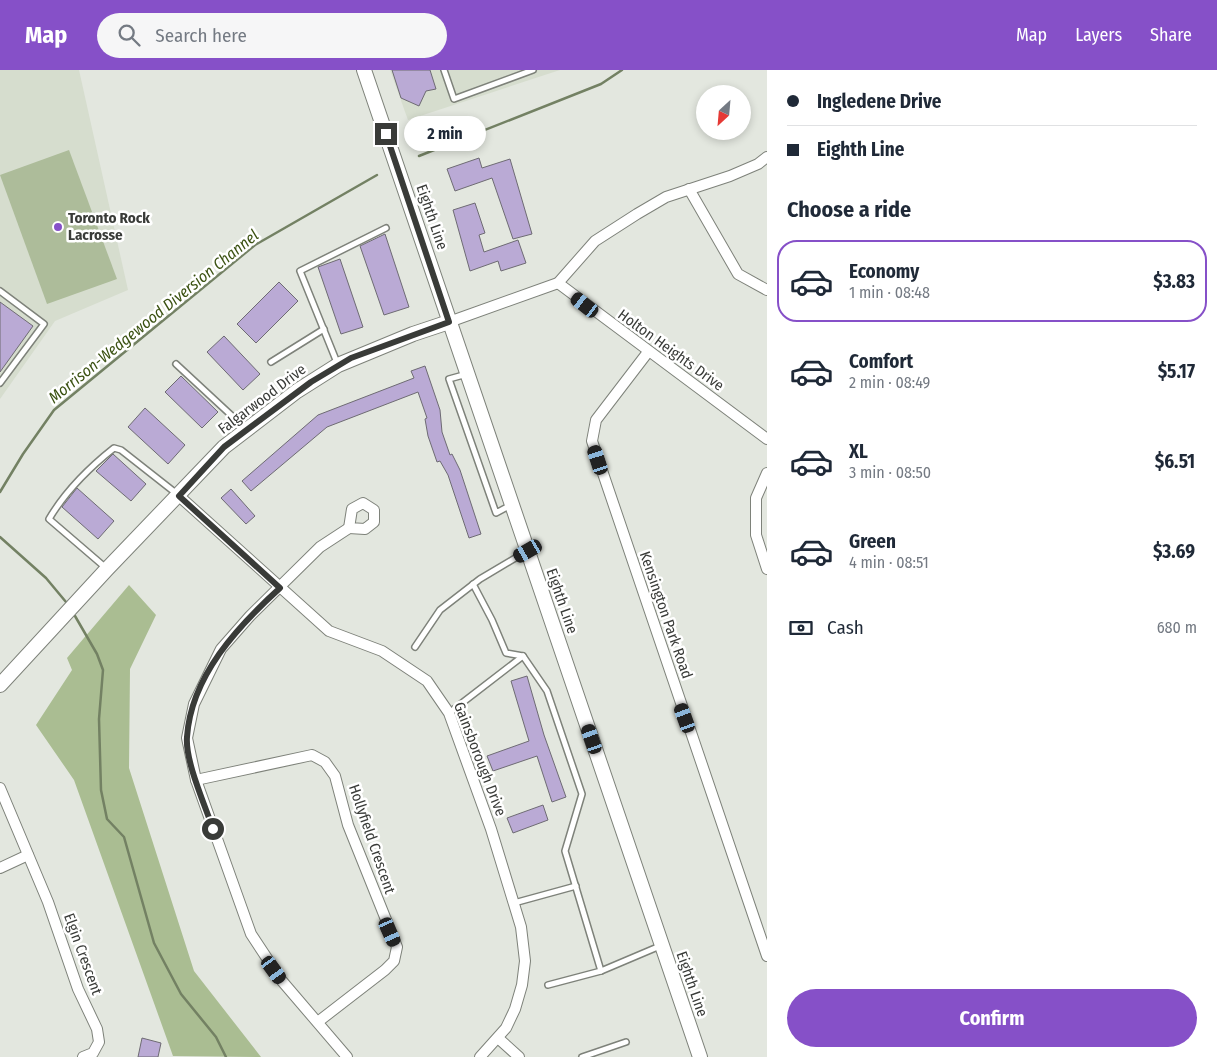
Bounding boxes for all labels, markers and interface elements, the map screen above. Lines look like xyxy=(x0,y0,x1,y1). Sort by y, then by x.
search box xyxy=(97,13,447,58)
text: Map xyxy=(25,21,67,49)
icon: search xyxy=(115,21,143,49)
text: Search here xyxy=(155,24,247,47)
text: Map xyxy=(1016,24,1047,46)
text: Layers xyxy=(1075,24,1122,46)
text: Share xyxy=(1150,24,1192,46)
north arrow xyxy=(696,85,751,140)
map controls xyxy=(696,85,751,140)
text: Ingledene Drive xyxy=(817,90,941,113)
callout: 2 min xyxy=(404,116,486,152)
route end xyxy=(375,123,397,145)
text: 2 min xyxy=(427,124,463,143)
text: Eighth Line xyxy=(817,138,904,161)
street label: Eighth Line xyxy=(412,182,452,252)
text: Choose a ride xyxy=(787,196,911,223)
place label: Toronto Rock Lacrosse xyxy=(68,209,150,244)
marker: Toronto Rock Lacrosse xyxy=(52,221,64,233)
water label: Morrison-Wedgewood Diversion Channel xyxy=(44,226,262,407)
icon: car xyxy=(789,259,834,304)
text: Economy xyxy=(849,260,919,283)
text: $3.83 xyxy=(1153,270,1195,293)
text: 1 min · 08:48 xyxy=(849,283,930,302)
car xyxy=(568,290,601,320)
street label: Holton Heights Drive xyxy=(614,305,728,395)
icon: car xyxy=(789,349,834,394)
text: Comfort xyxy=(849,350,913,373)
street label: Falgarwood Drive xyxy=(215,360,309,438)
text: $5.17 xyxy=(1158,360,1195,383)
text: 2 min · 08:49 xyxy=(849,373,930,392)
icon: car xyxy=(789,439,834,484)
text: XL xyxy=(849,440,868,463)
car xyxy=(586,443,609,477)
text: $6.51 xyxy=(1155,450,1195,473)
text: 3 min · 08:50 xyxy=(849,463,931,482)
icon: car xyxy=(789,529,834,574)
text: Green xyxy=(849,530,896,553)
car xyxy=(511,537,544,565)
text: $3.69 xyxy=(1153,540,1195,563)
street label: Kensington Park Road xyxy=(636,549,696,681)
text: 4 min · 08:51 xyxy=(849,553,929,572)
street label: Eighth Line xyxy=(542,566,582,636)
icon: cash xyxy=(787,614,815,642)
text: Cash xyxy=(827,616,864,639)
text: 680 m xyxy=(1157,618,1197,637)
street label: Gainsborough Drive xyxy=(450,699,510,819)
car xyxy=(672,701,697,735)
car xyxy=(580,722,603,756)
street label: Hollyfield Crescent xyxy=(345,782,399,896)
route start xyxy=(202,818,224,840)
street label: Elgin Crescent xyxy=(60,911,106,997)
car xyxy=(377,915,402,949)
street label: Eighth Line xyxy=(672,949,712,1019)
car xyxy=(259,953,288,987)
button: Confirm xyxy=(787,989,1197,1047)

